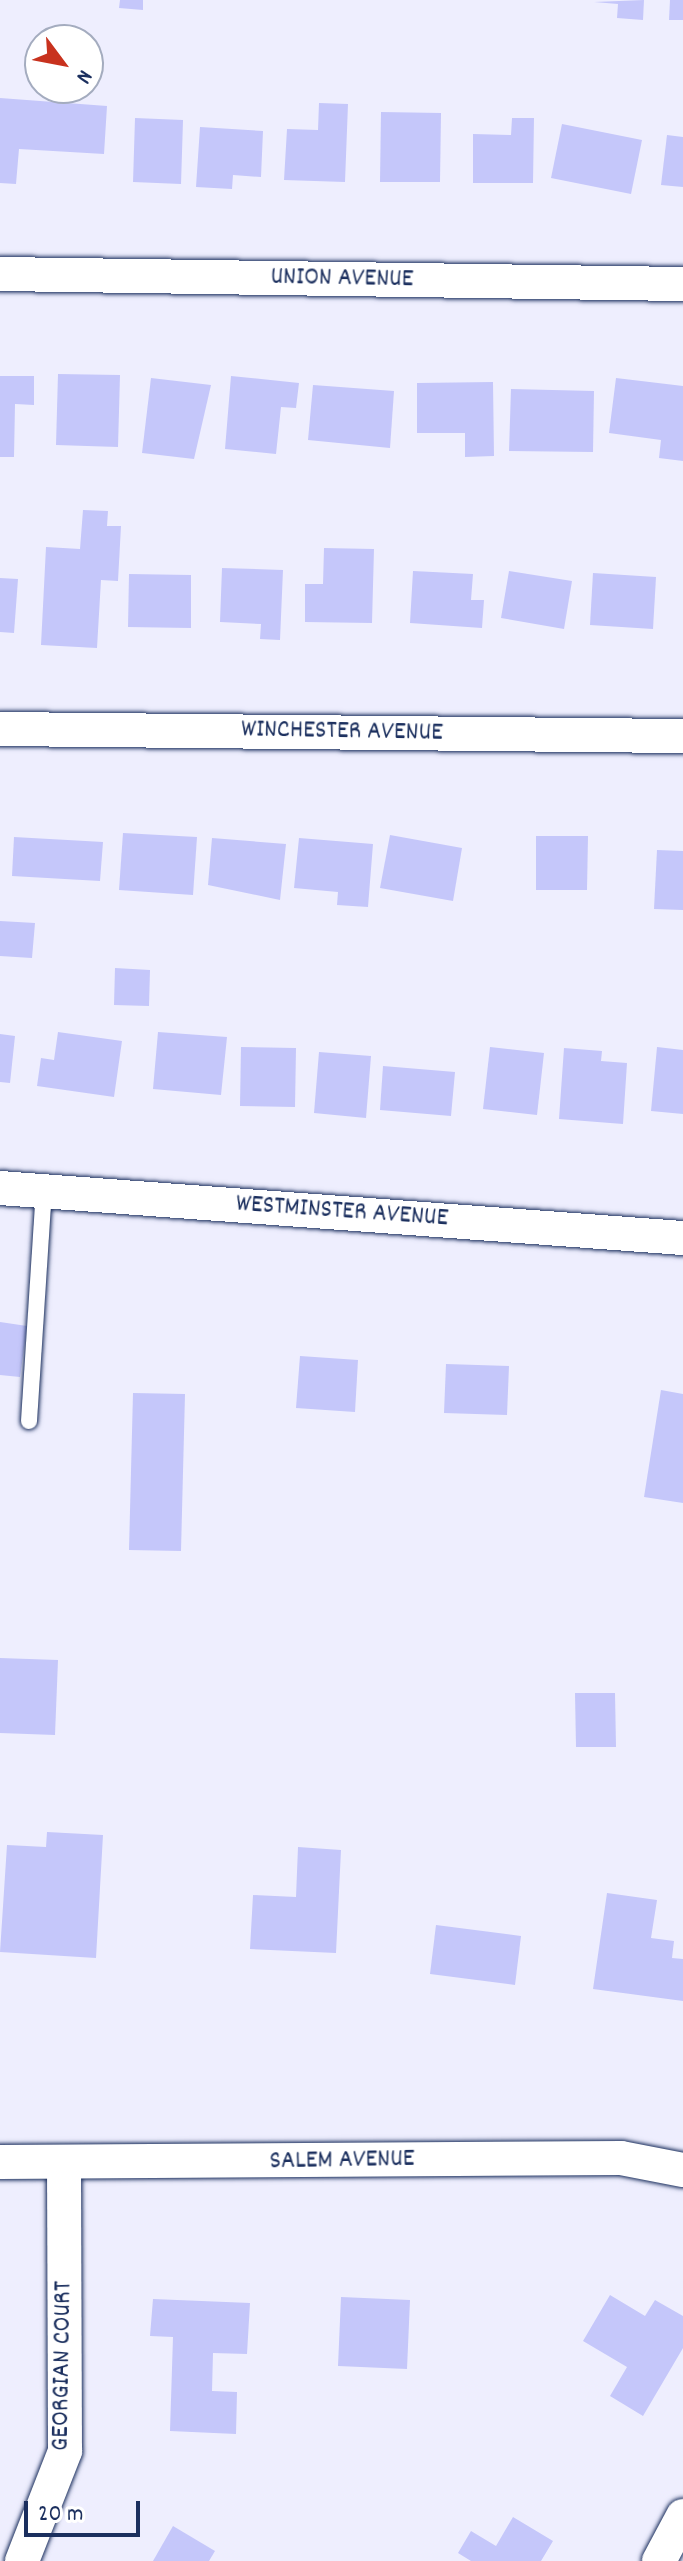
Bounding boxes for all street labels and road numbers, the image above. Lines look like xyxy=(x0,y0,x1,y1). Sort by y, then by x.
street label: UNION AVENUE xyxy=(270,262,414,296)
street label: WINCHESTER AVENUE xyxy=(241,715,443,749)
street label: WESTMINSTER AVENUE xyxy=(235,1189,449,1235)
street label: SALEM AVENUE xyxy=(269,2144,415,2178)
street label: GEORGIAN COURT xyxy=(46,2281,80,2451)

